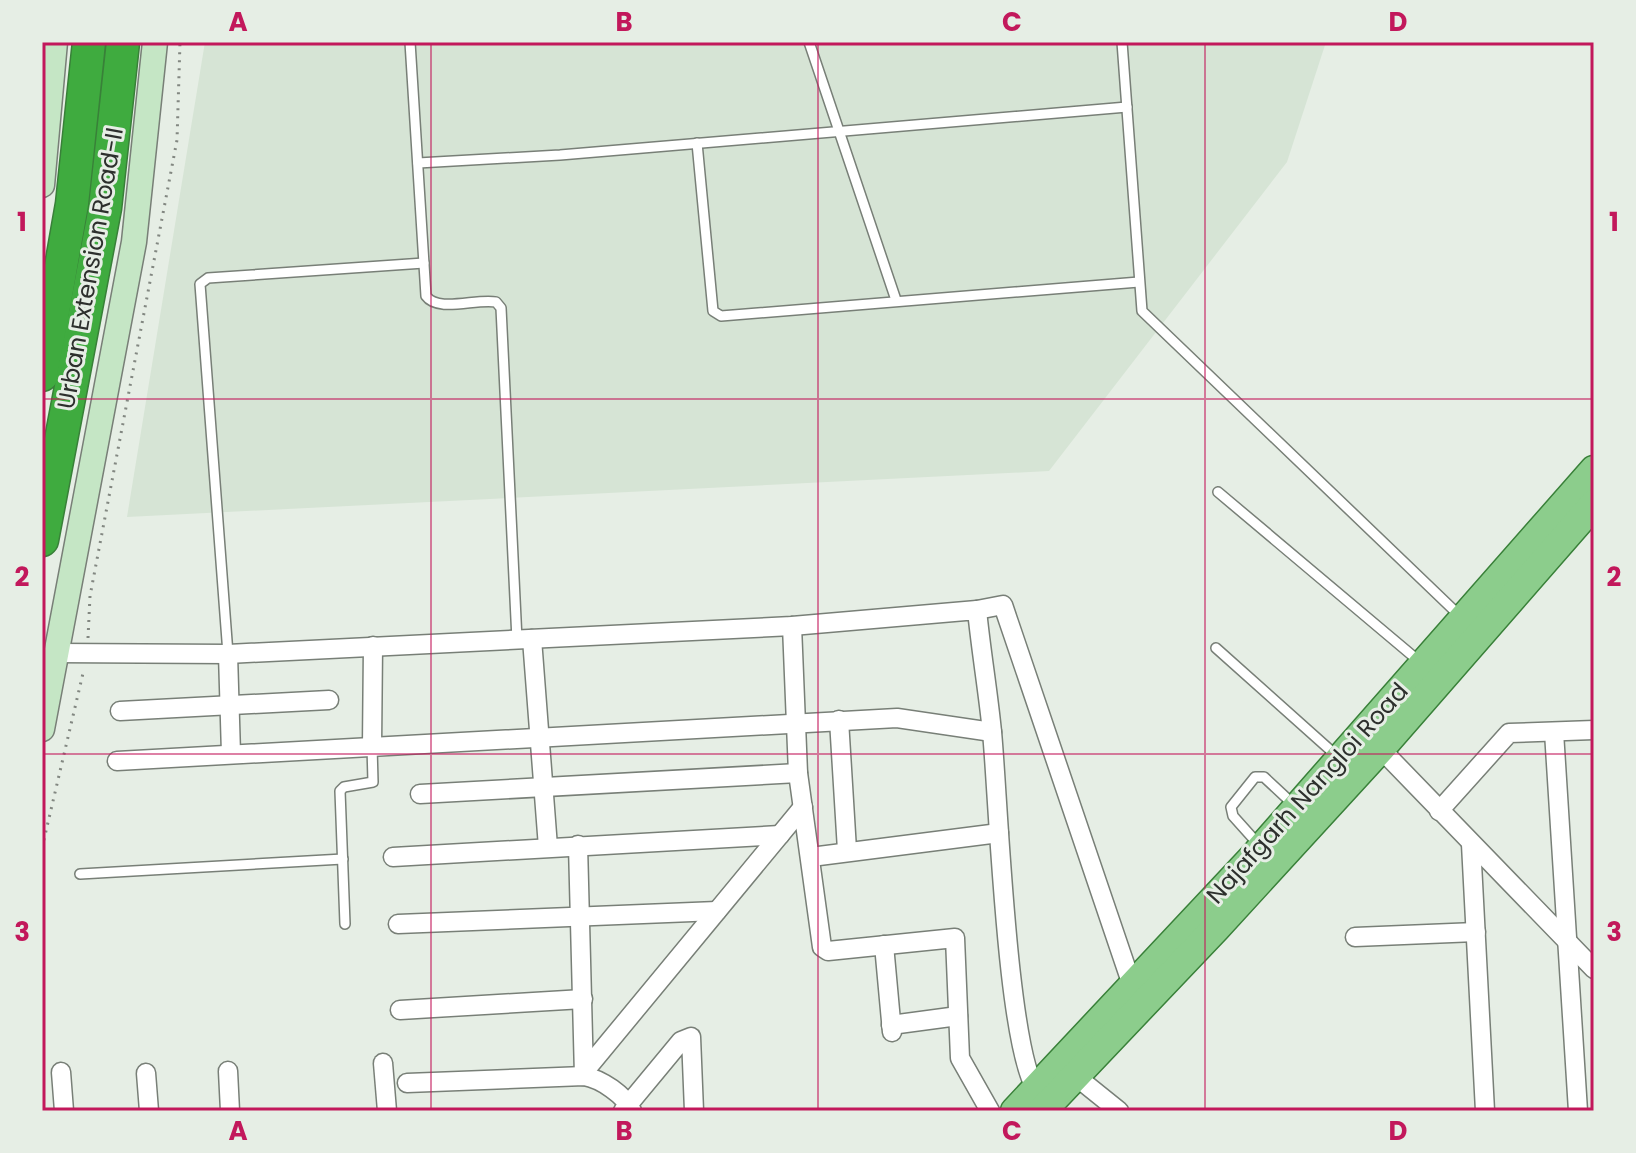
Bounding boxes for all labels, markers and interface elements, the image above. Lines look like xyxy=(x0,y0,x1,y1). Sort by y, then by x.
text: A xyxy=(228,4,248,40)
text: B xyxy=(615,4,633,40)
text: C xyxy=(1002,4,1022,40)
text: D xyxy=(1389,4,1408,40)
street label: Urban Extension Road-II xyxy=(49,125,131,411)
text: 1 xyxy=(17,204,27,240)
text: 1 xyxy=(1609,204,1619,240)
text: 2 xyxy=(15,559,30,595)
text: 2 xyxy=(1607,559,1622,595)
street label: Najafgarh Nangloi Road xyxy=(1199,675,1415,911)
text: 3 xyxy=(14,914,30,950)
text: 3 xyxy=(1606,914,1622,950)
text: A xyxy=(228,1113,248,1149)
text: B xyxy=(615,1113,633,1149)
text: C xyxy=(1002,1113,1022,1149)
text: D xyxy=(1389,1113,1408,1149)

